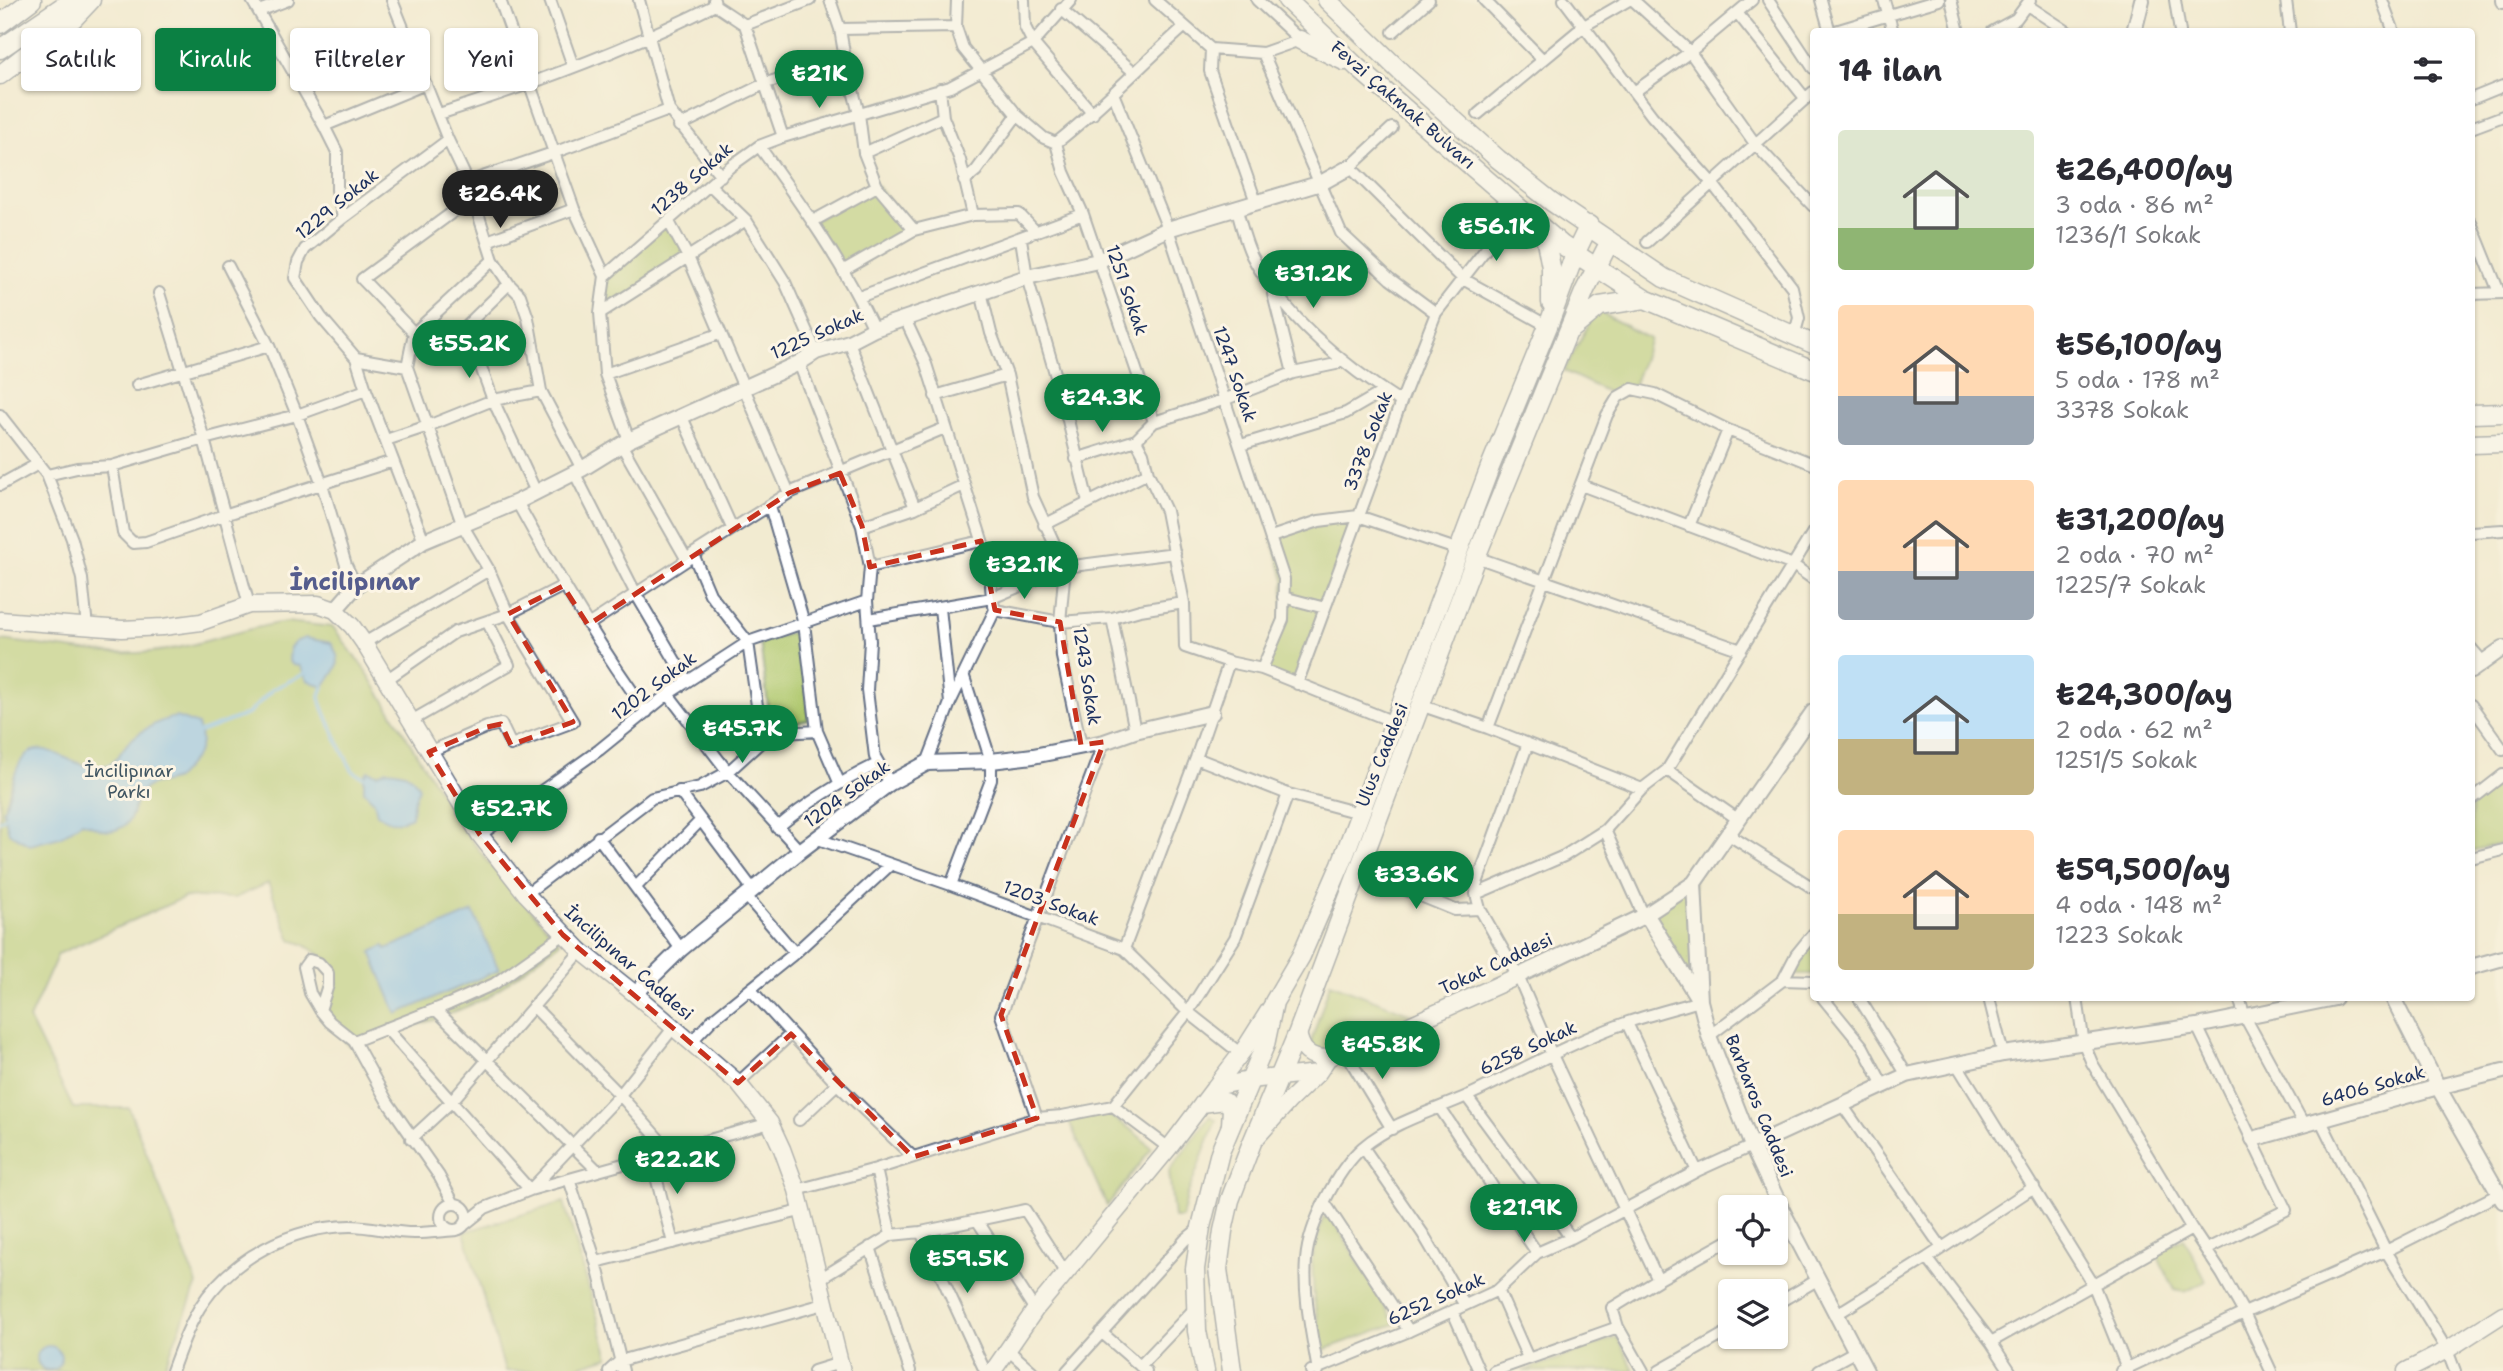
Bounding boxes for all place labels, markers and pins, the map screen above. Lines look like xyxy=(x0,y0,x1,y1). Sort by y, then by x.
pin: ₺21K xyxy=(778,50,860,110)
pin: ₺26.4K xyxy=(443,170,557,230)
pin: ₺56.1K xyxy=(1439,204,1553,263)
pin: ₺31.2K xyxy=(1256,250,1370,310)
pin: ₺55.2K xyxy=(412,320,526,380)
pin: ₺24.3K xyxy=(1045,374,1159,434)
pin: ₺32.1K xyxy=(967,542,1081,601)
pin: ₺45.7K xyxy=(685,706,799,765)
pin: ₺52.7K xyxy=(454,786,568,845)
pin: ₺33.6K xyxy=(1359,852,1473,911)
pin: ₺45.8K xyxy=(1325,1021,1439,1081)
pin: ₺22.2K xyxy=(620,1136,734,1196)
pin: ₺21.9K xyxy=(1467,1184,1581,1244)
pin: ₺59.5K xyxy=(910,1236,1024,1295)

